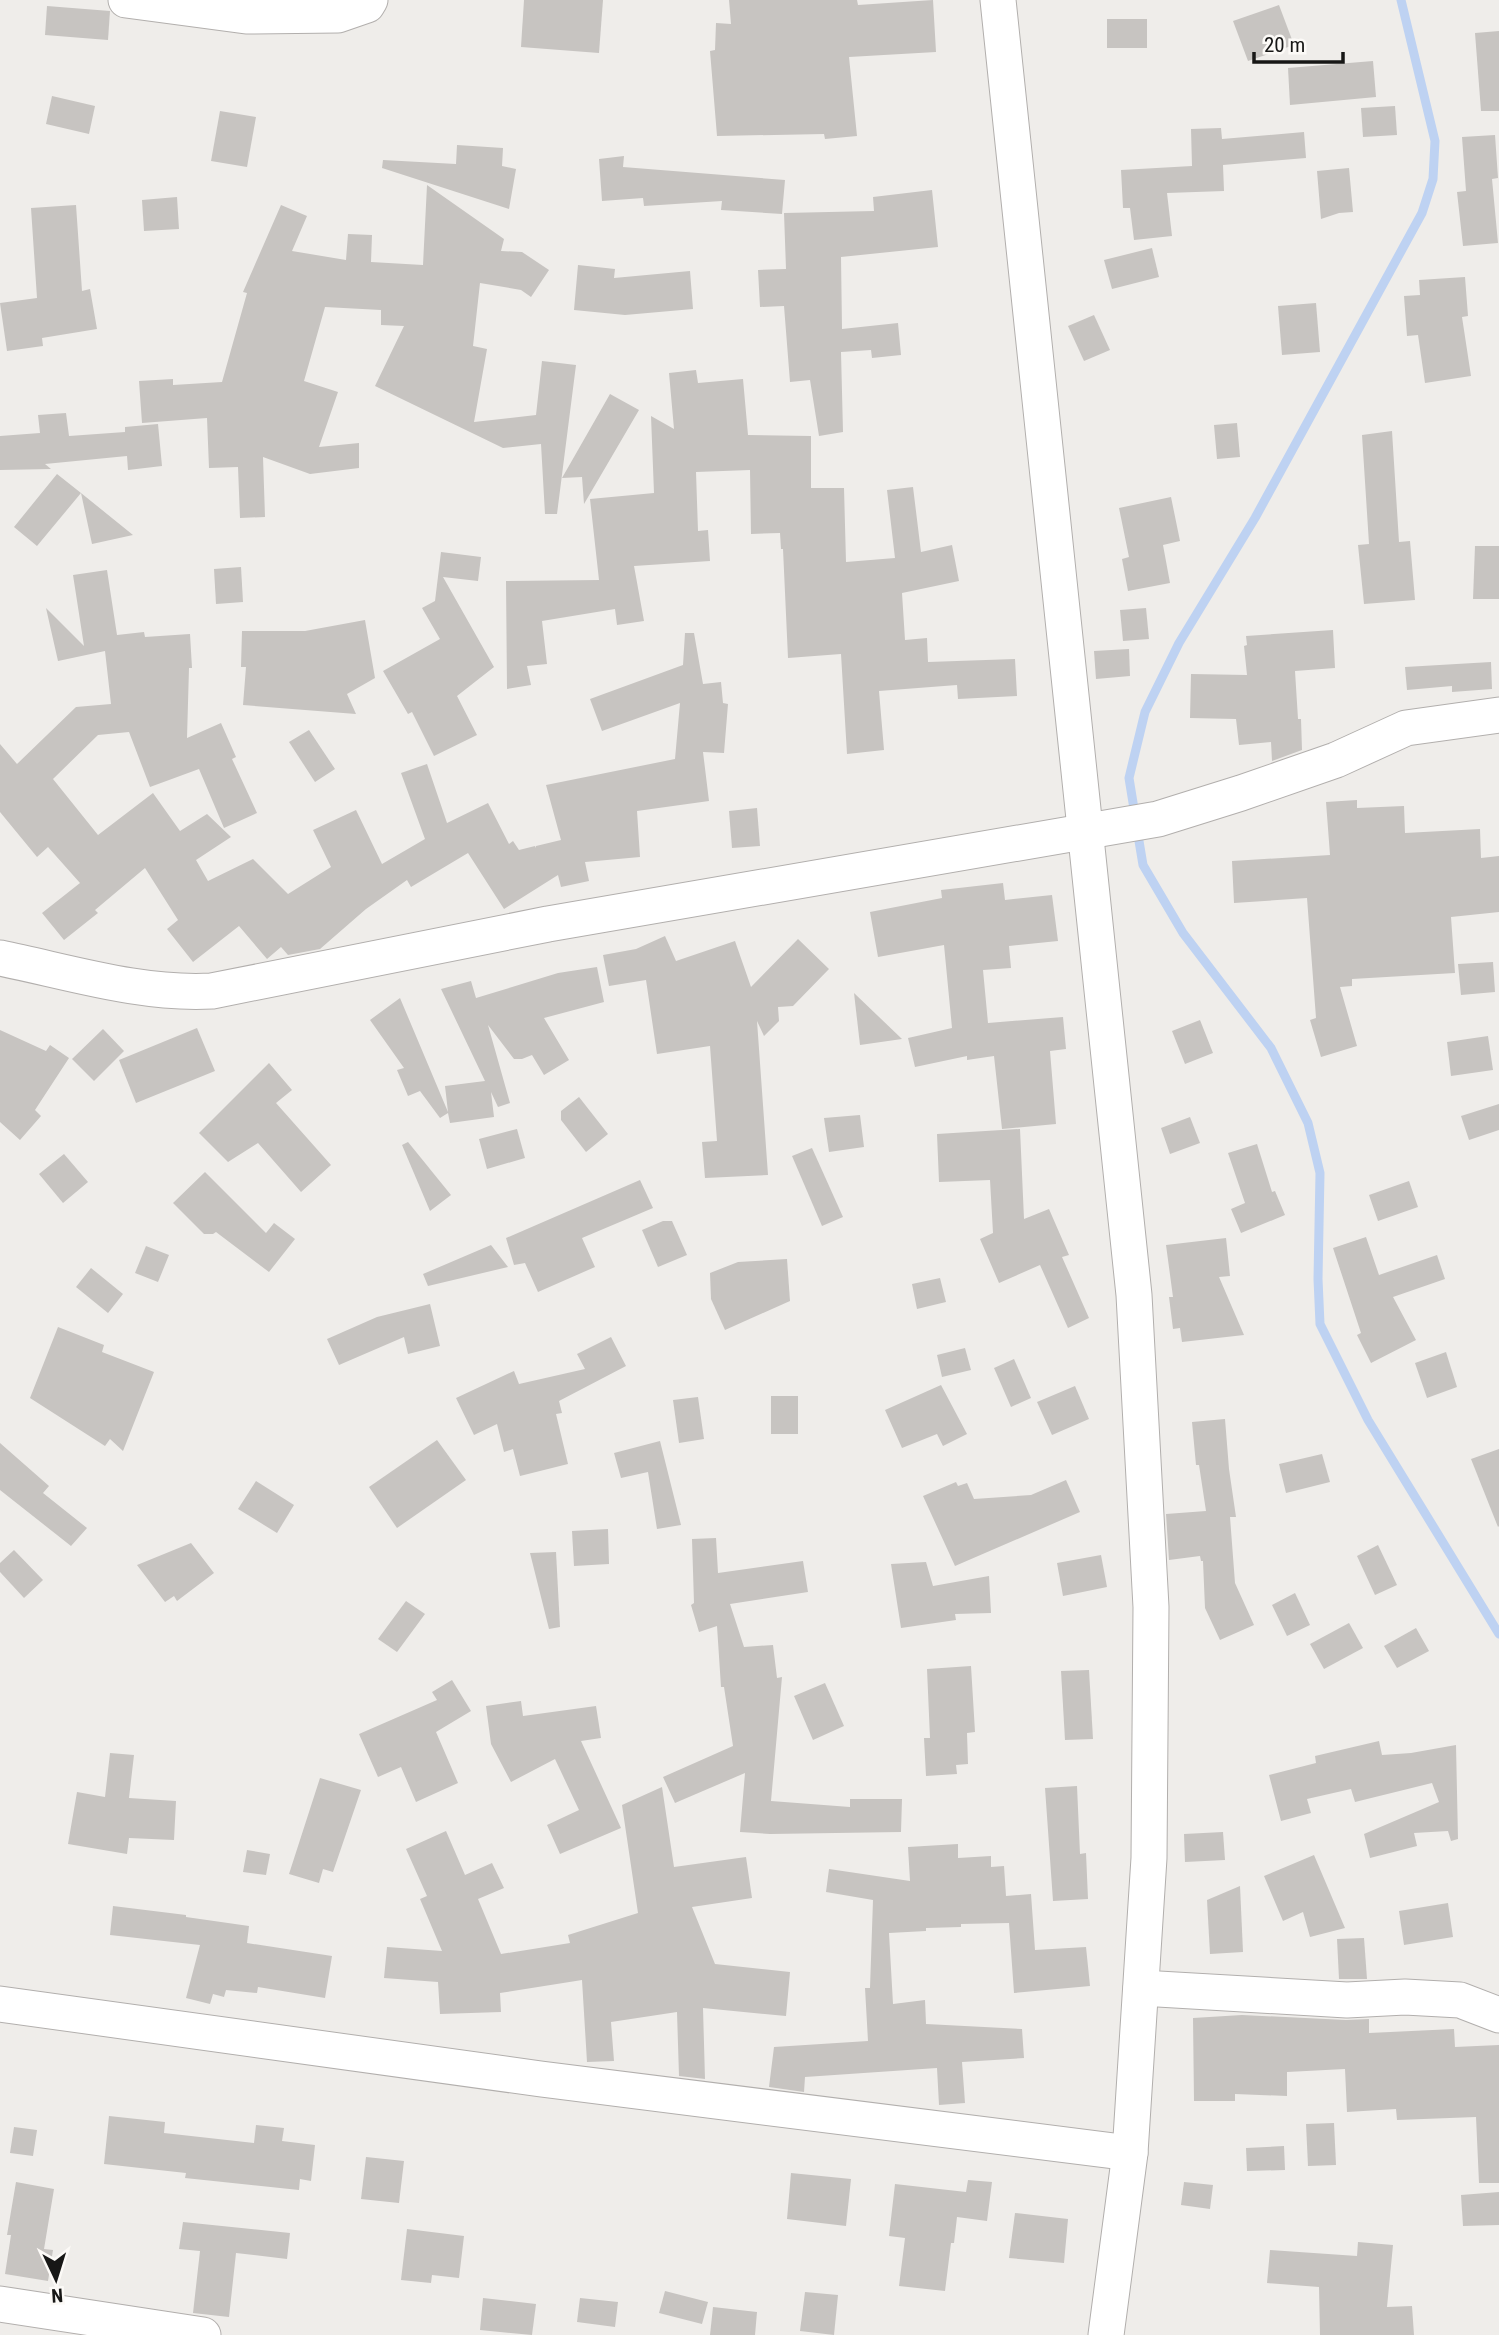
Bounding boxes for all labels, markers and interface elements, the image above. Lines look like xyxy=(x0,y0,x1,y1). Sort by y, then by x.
scale bar xyxy=(1254,21,1343,65)
text: 20 m xyxy=(1264,33,1305,57)
north arrow xyxy=(21,2244,91,2314)
text: N xyxy=(51,2284,64,2307)

